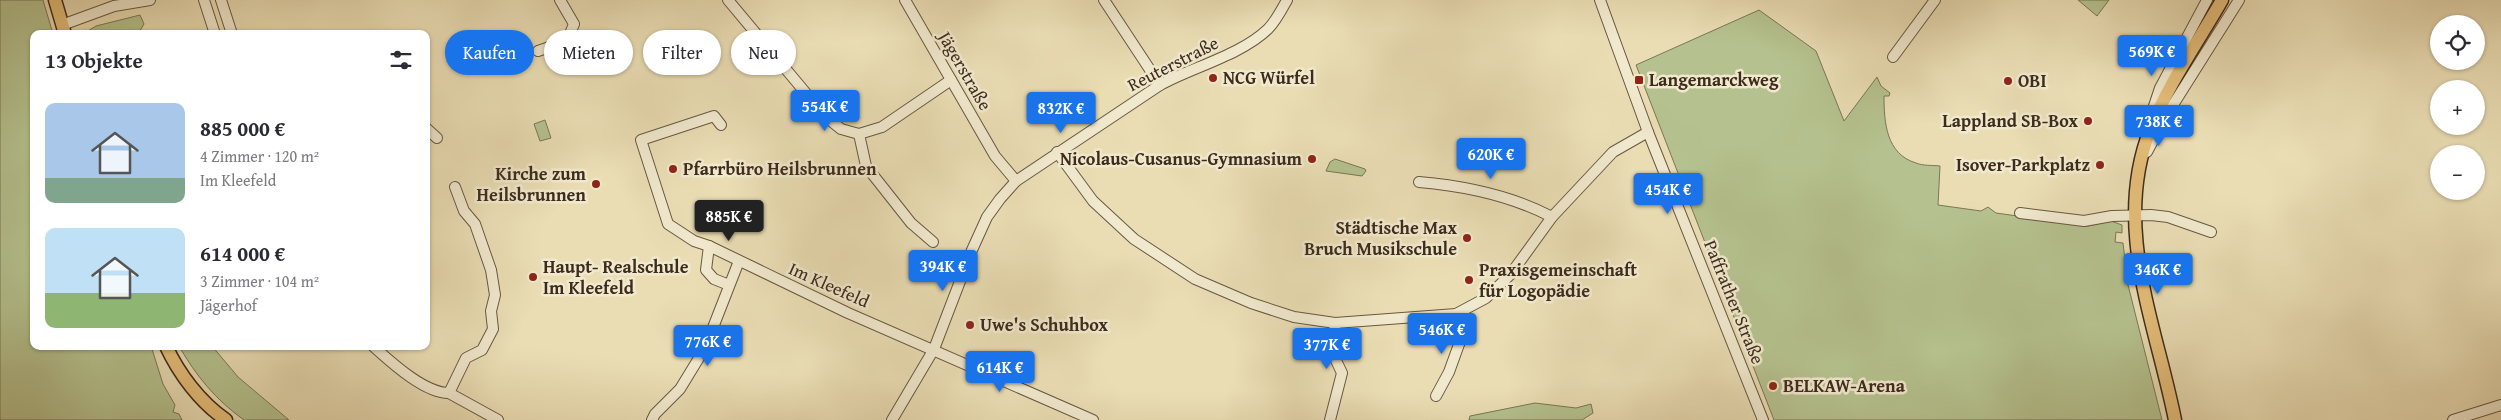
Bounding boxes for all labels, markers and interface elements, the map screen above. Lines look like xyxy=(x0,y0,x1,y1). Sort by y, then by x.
map controls xyxy=(2430,15,2485,200)
button: locate xyxy=(2430,15,2485,70)
street label: Jägerstraße xyxy=(931,24,999,115)
street label: Reuterstraße xyxy=(1123,29,1223,98)
chip: Kaufen xyxy=(445,30,534,75)
chip: Mieten xyxy=(544,30,633,75)
chip: Filter xyxy=(643,30,721,75)
chip: Neu xyxy=(731,30,796,75)
pin: 569K € xyxy=(2111,34,2193,77)
text: 569K € xyxy=(2129,39,2175,63)
text: 13 Objekte xyxy=(45,45,143,76)
icon: filters xyxy=(387,46,415,74)
place label: NCG Würfel xyxy=(1223,64,1315,91)
place label: Langemarckweg xyxy=(1649,66,1779,93)
place label: OBI xyxy=(2018,67,2047,94)
marker: NCG Würfel xyxy=(1207,72,1219,84)
marker: Langemarckweg xyxy=(1633,74,1645,86)
marker: OBI xyxy=(2002,75,2014,87)
button: + xyxy=(2430,80,2485,135)
pin: 554K € xyxy=(784,90,866,132)
pin: 832K € xyxy=(1020,92,1102,134)
text: 554K € xyxy=(802,94,848,118)
text: 832K € xyxy=(1038,96,1084,120)
pin: 738K € xyxy=(2118,104,2200,147)
place label: Lappland SB-Box xyxy=(1942,107,2078,134)
text: 738K € xyxy=(2136,109,2182,133)
text: 885 000 € xyxy=(200,113,285,144)
marker: Lappland SB-Box xyxy=(2082,115,2094,127)
icon: home xyxy=(85,123,145,183)
pin: 620K € xyxy=(1450,138,1532,180)
text: 620K € xyxy=(1468,142,1514,166)
text: 4 Zimmer · 120 m² xyxy=(200,144,319,168)
place label: Nicolaus-Cusanus-Gymnasium xyxy=(1060,145,1303,172)
button: − xyxy=(2430,145,2485,200)
place label: Isover-Parkplatz xyxy=(1956,151,2090,178)
marker: Nicolaus-Cusanus-Gymnasium xyxy=(1306,153,1318,165)
place label: Pfarrbüro Heilsbrunnen xyxy=(683,155,877,182)
marker: Isover-Parkplatz xyxy=(2094,159,2106,171)
place label: Kirche zum Heilsbrunnen xyxy=(477,160,587,208)
marker: Pfarrbüro Heilsbrunnen xyxy=(667,163,679,175)
text: Im Kleefeld xyxy=(200,168,276,192)
pin: 454K € xyxy=(1627,172,1709,215)
text: 454K € xyxy=(1645,177,1691,201)
marker: Kirche zum Heilsbrunnen xyxy=(590,178,602,190)
pin: 885K € xyxy=(688,200,770,242)
text: 885K € xyxy=(706,204,752,228)
place label: Städtische Max Bruch Musikschule xyxy=(1304,214,1457,262)
marker: Städtische Max Bruch Musikschule xyxy=(1461,232,1473,244)
street label: Paffrather Straße xyxy=(1697,236,1772,368)
text: 614 000 € xyxy=(200,238,285,269)
icon: home xyxy=(85,248,145,308)
pin: 394K € xyxy=(902,250,984,292)
pin: 346K € xyxy=(2117,252,2199,295)
place label: Haupt- Realschule Im Kleefeld xyxy=(543,253,689,301)
text: 394K € xyxy=(920,254,966,278)
street label: Im Kleefeld xyxy=(785,255,874,314)
place label: Praxisgemeinschaft für Logopädie xyxy=(1479,256,1637,304)
text: 346K € xyxy=(2135,257,2181,281)
text: 3 Zimmer · 104 m² xyxy=(200,269,319,293)
marker: Haupt- Realschule Im Kleefeld xyxy=(527,271,539,283)
marker: Praxisgemeinschaft für Logopädie xyxy=(1463,274,1475,286)
text: Jägerhof xyxy=(200,293,257,317)
place label: Uwe's Schuhbox xyxy=(980,311,1108,338)
pin: 546K € xyxy=(1401,312,1483,355)
text: 546K € xyxy=(1419,317,1465,341)
marker: Uwe's Schuhbox xyxy=(964,319,976,331)
pin: 776K € xyxy=(667,324,749,367)
pin: 377K € xyxy=(1286,328,1368,370)
text: 776K € xyxy=(685,329,731,353)
text: 377K € xyxy=(1304,332,1350,356)
pin: 614K € xyxy=(959,350,1041,393)
text: 614K € xyxy=(977,355,1023,379)
place label: BELKAW-Arena xyxy=(1783,372,1906,399)
marker: BELKAW-Arena xyxy=(1767,380,1779,392)

